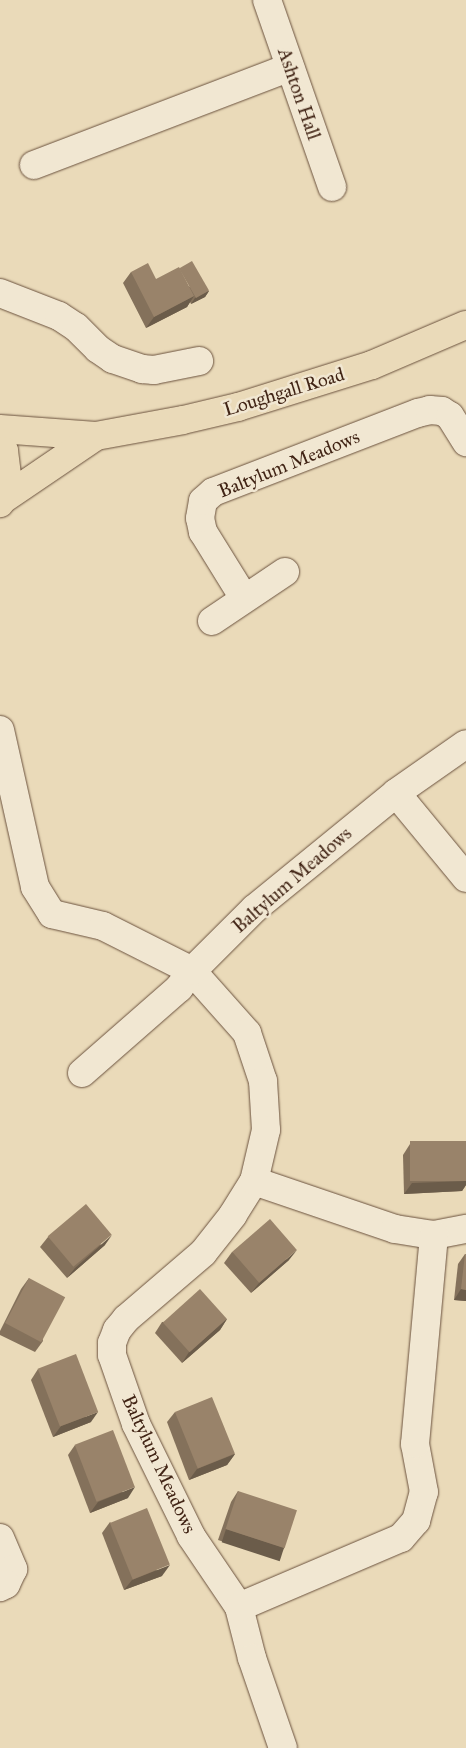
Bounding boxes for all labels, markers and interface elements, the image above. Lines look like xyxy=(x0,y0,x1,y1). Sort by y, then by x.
street label: Ashton Hall xyxy=(273,45,325,143)
street label: Loughgall Road xyxy=(221,363,347,421)
street label: Baltylum Meadows xyxy=(215,425,363,503)
street label: Baltylum Meadows xyxy=(228,822,356,938)
street label: Baltylum Meadows xyxy=(117,1391,201,1537)

